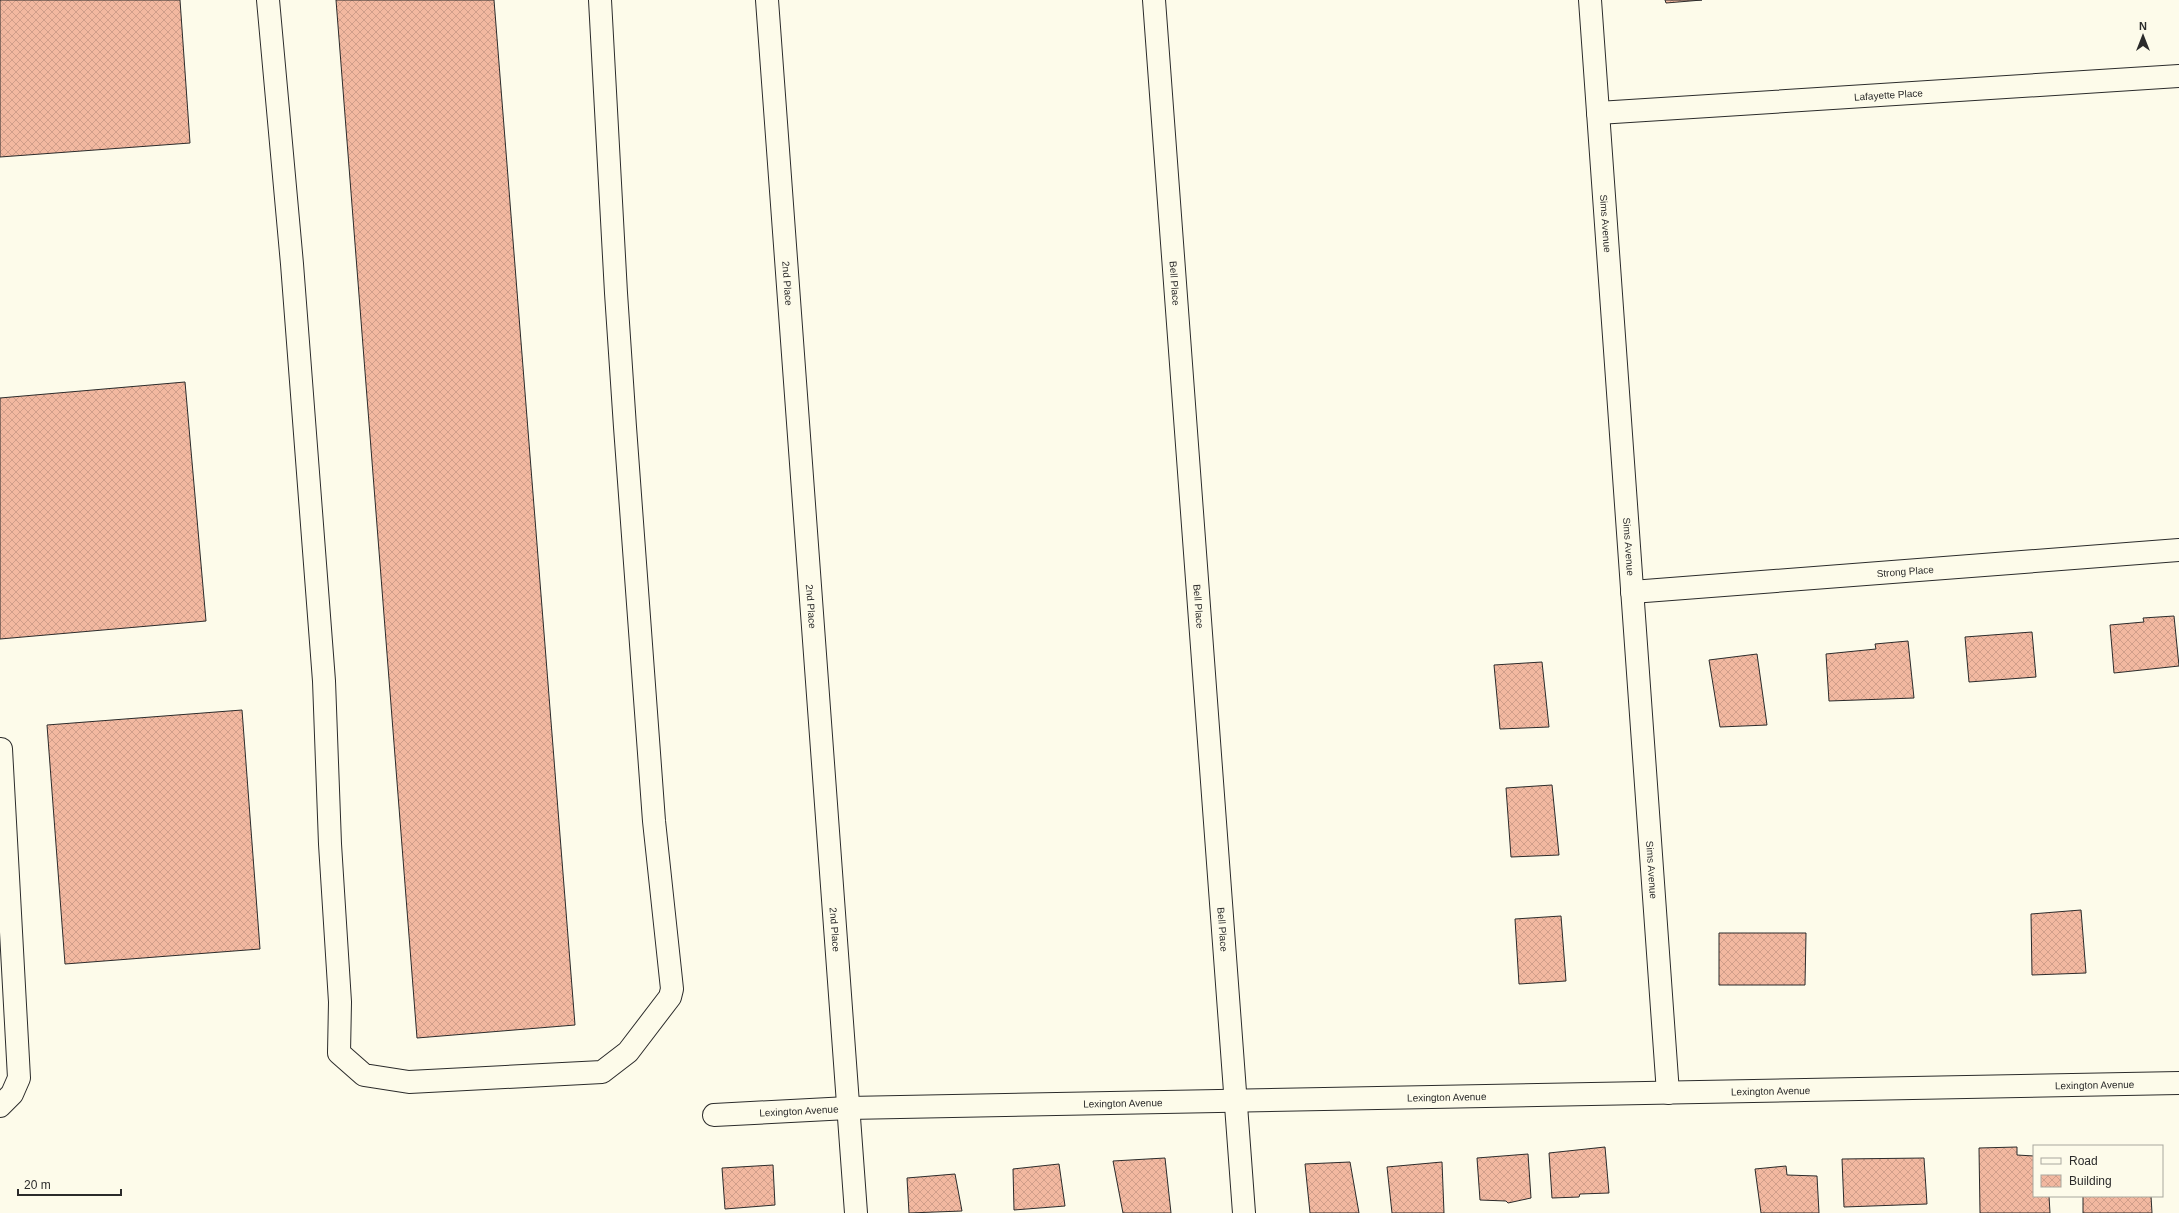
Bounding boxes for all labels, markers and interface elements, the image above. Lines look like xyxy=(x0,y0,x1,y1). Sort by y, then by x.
north arrow xyxy=(2123,16,2163,56)
text: N xyxy=(2139,20,2147,32)
street label: Lafayette Place xyxy=(1854,87,1924,102)
street label: Sims Avenue xyxy=(1598,194,1614,253)
street label: 2nd Place xyxy=(781,261,795,306)
street label: Bell Place xyxy=(1168,261,1182,306)
street label: Sims Avenue xyxy=(1621,517,1637,576)
street label: Strong Place xyxy=(1876,563,1935,579)
street label: 2nd Place xyxy=(804,584,819,629)
street label: Bell Place xyxy=(1192,584,1206,629)
street label: Sims Avenue xyxy=(1645,840,1660,900)
street label: 2nd Place xyxy=(828,907,842,953)
street label: Bell Place xyxy=(1216,907,1230,952)
street label: Lexington Avenue xyxy=(2055,1078,2135,1091)
street label: Lexington Avenue xyxy=(1731,1084,1811,1097)
street label: Lexington Avenue xyxy=(1407,1091,1487,1103)
street label: Lexington Avenue xyxy=(1083,1097,1163,1109)
street label: Lexington Avenue xyxy=(759,1103,839,1118)
legend xyxy=(2033,1145,2163,1197)
text: Road xyxy=(2069,1154,2098,1168)
scale bar xyxy=(18,1171,121,1197)
text: Building xyxy=(2069,1174,2112,1188)
text: 20 m xyxy=(24,1178,51,1192)

